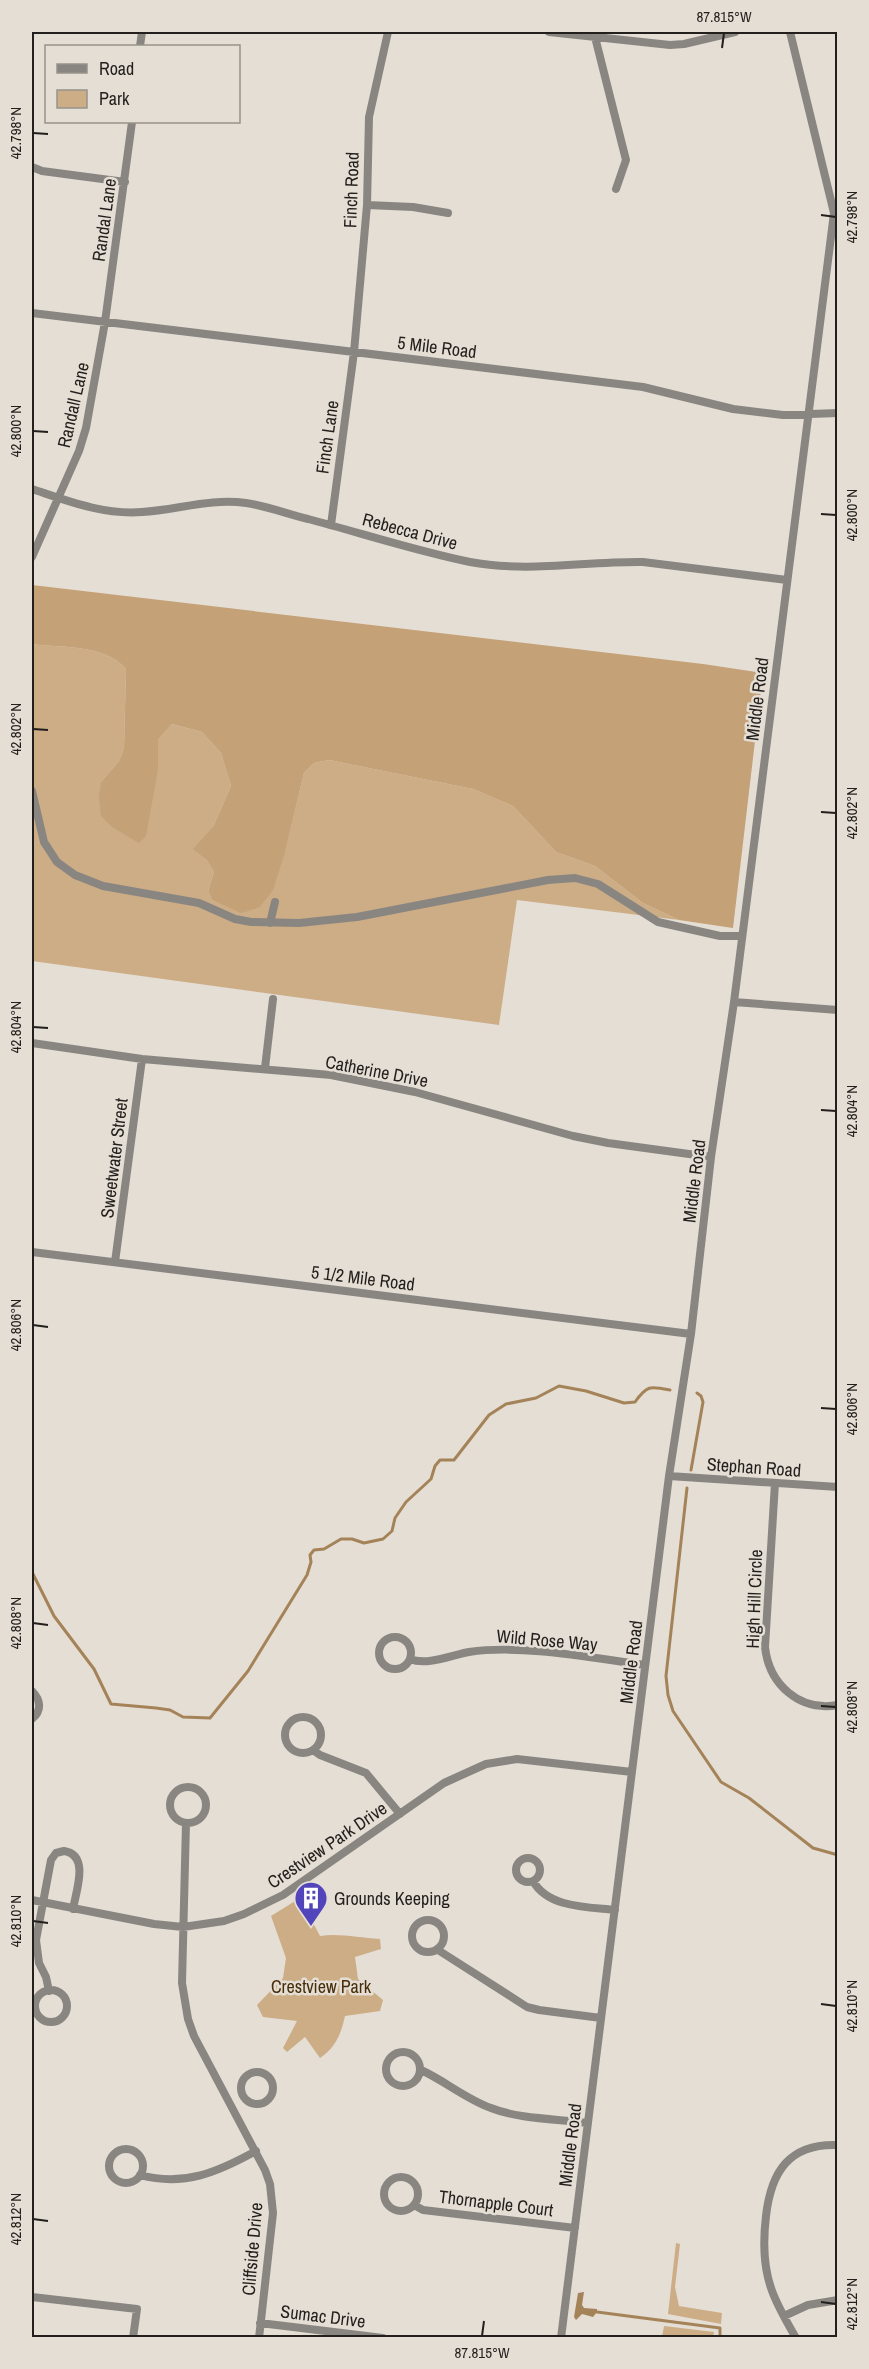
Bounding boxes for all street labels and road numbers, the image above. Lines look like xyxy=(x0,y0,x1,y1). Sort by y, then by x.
street label: Finch Road xyxy=(337,151,365,229)
street label: Randal Lane xyxy=(86,177,122,263)
street label: 5 Mile Road xyxy=(396,330,478,364)
street label: Randall Lane xyxy=(51,360,95,450)
street label: Finch Lane xyxy=(309,399,345,475)
street label: Rebecca Drive xyxy=(360,506,460,556)
street label: Middle Road xyxy=(739,656,775,742)
street label: Catherine Drive xyxy=(323,1049,431,1093)
street label: Sweetwater Street xyxy=(94,1097,134,1219)
street label: Middle Road xyxy=(676,1138,712,1224)
street label: 5 1/2 Mile Road xyxy=(310,1259,416,1297)
street label: Stephan Road xyxy=(706,1451,802,1483)
street label: High Hill Circle xyxy=(740,1549,768,1649)
street label: Middle Road xyxy=(613,1619,649,1705)
street label: Wild Rose Way xyxy=(496,1623,599,1657)
street label: Crestview Park Drive xyxy=(262,1796,392,1894)
street label: Middle Road xyxy=(552,2102,588,2188)
street label: Thornapple Court xyxy=(437,2184,555,2222)
street label: Cliffside Drive xyxy=(235,2201,269,2297)
street label: Sumac Drive xyxy=(279,2298,367,2334)

